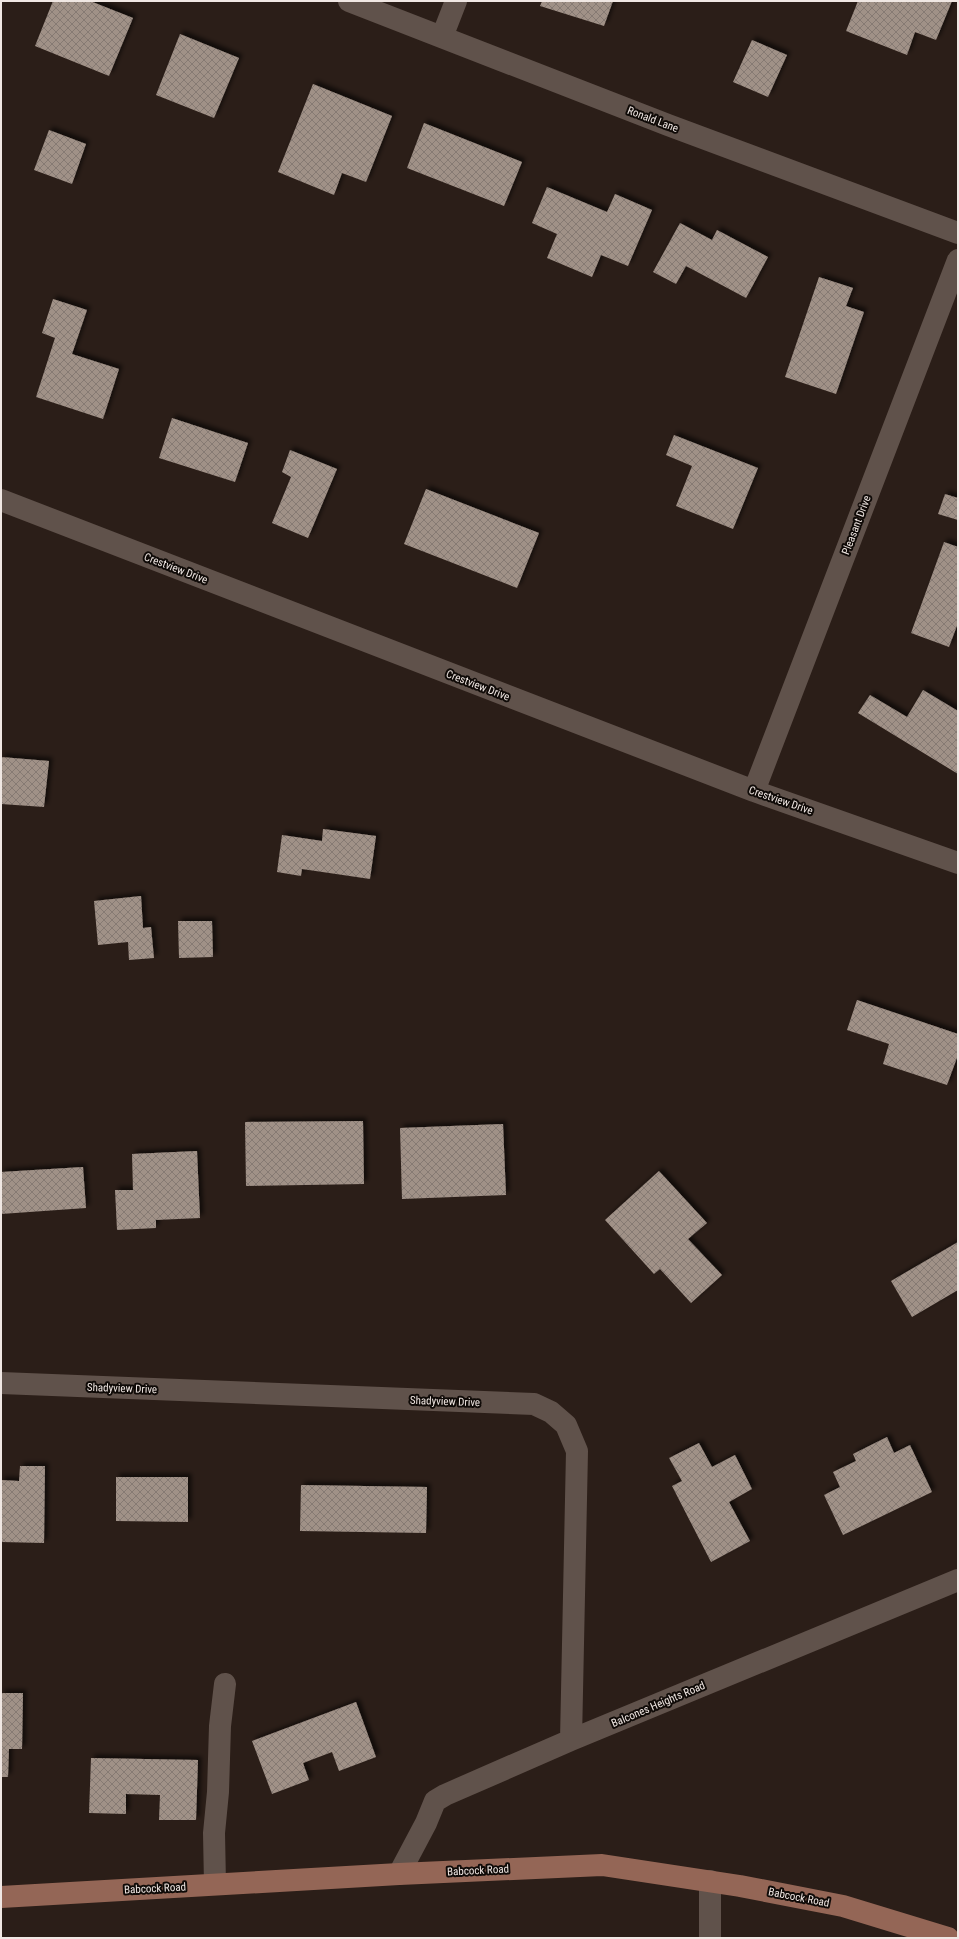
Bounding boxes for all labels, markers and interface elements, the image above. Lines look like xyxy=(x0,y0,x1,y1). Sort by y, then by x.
street label: Ronald Lane xyxy=(626,104,680,135)
street label: Pleasant Drive xyxy=(839,494,874,557)
street label: Crestview Drive xyxy=(142,550,209,587)
street label: Crestview Drive xyxy=(444,667,511,704)
street label: Crestview Drive xyxy=(747,783,815,818)
street label: Shadyview Drive xyxy=(87,1381,157,1396)
street label: Shadyview Drive xyxy=(410,1394,480,1409)
street label: Balcones Heights Road xyxy=(609,1679,707,1730)
street label: Babcock Road xyxy=(447,1862,509,1879)
street label: Babcock Road xyxy=(124,1880,186,1897)
street label: Babcock Road xyxy=(767,1885,831,1910)

